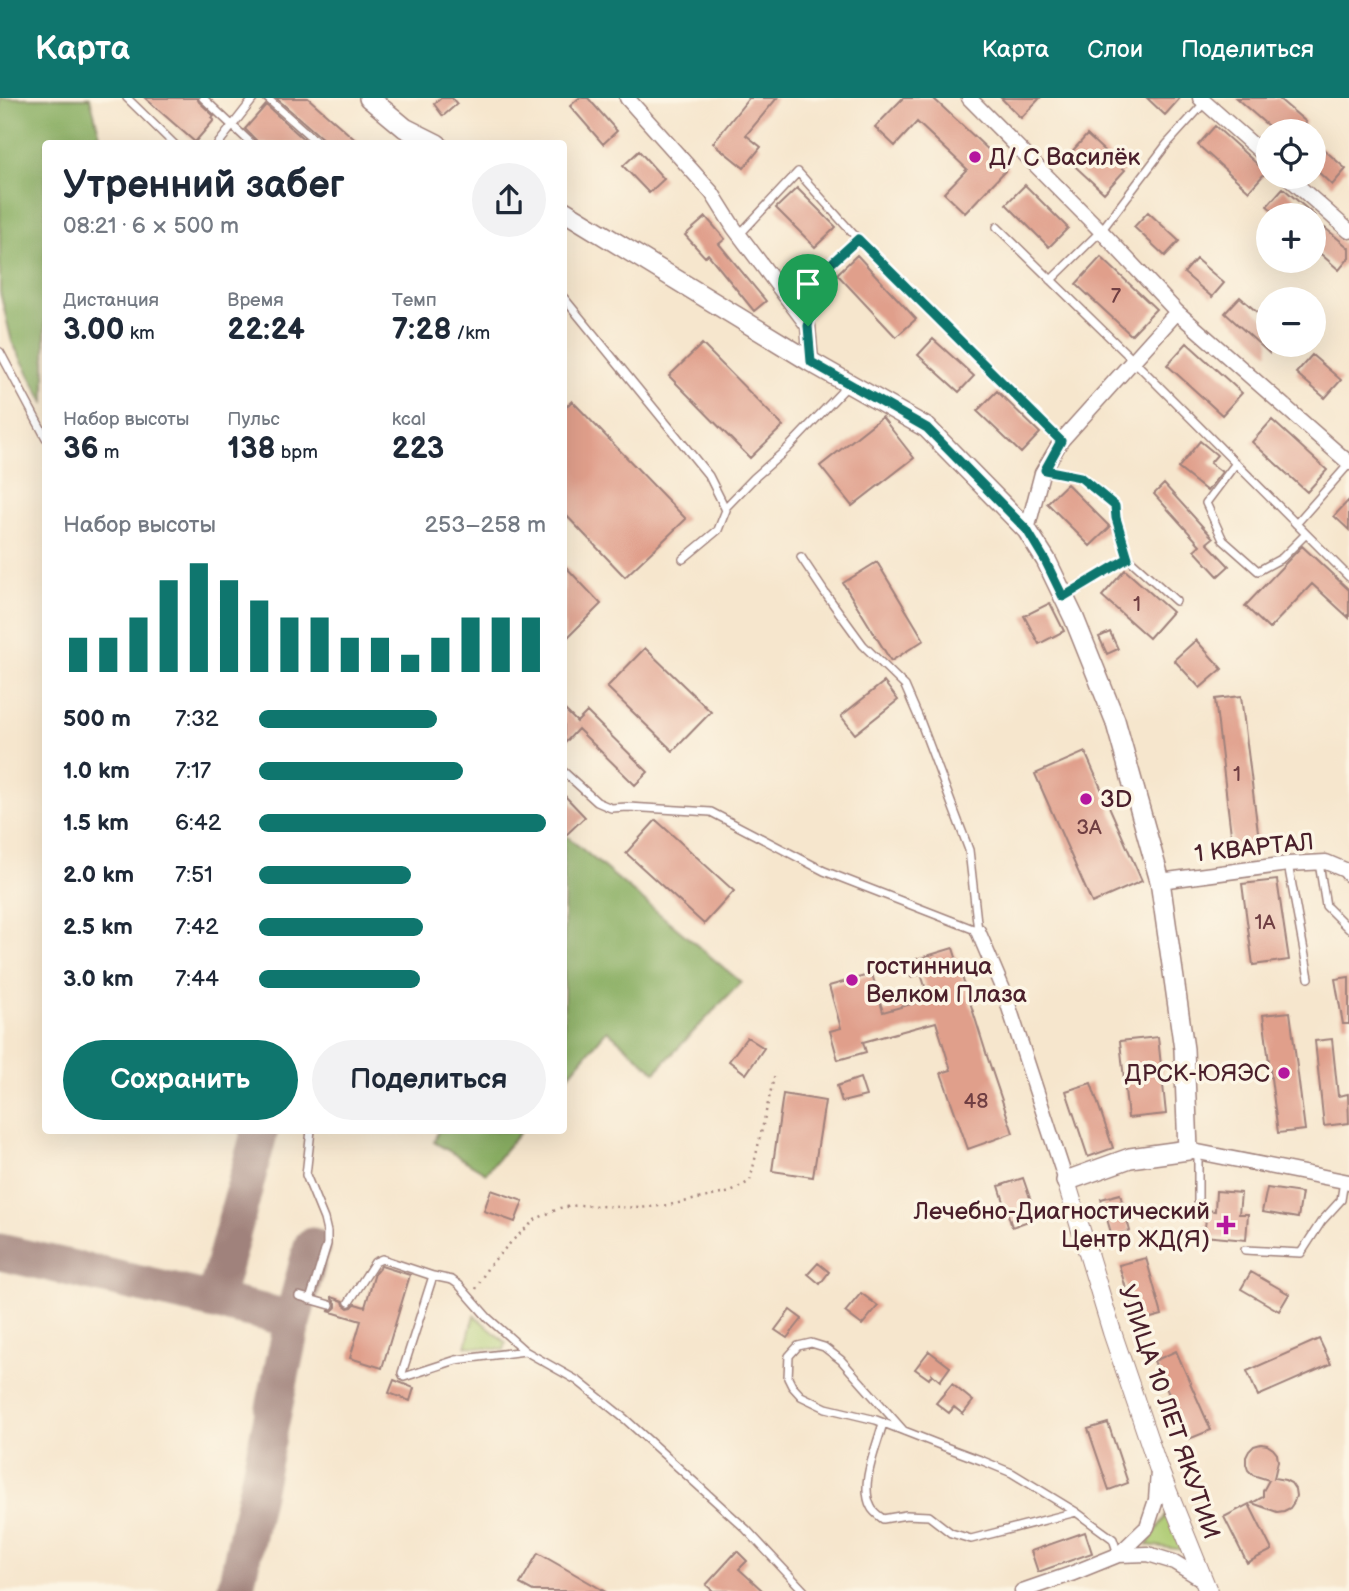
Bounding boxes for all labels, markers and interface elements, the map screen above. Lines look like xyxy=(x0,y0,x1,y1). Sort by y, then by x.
text: Карта xyxy=(35,29,130,69)
text: Карта xyxy=(982,35,1049,64)
text: Слои xyxy=(1087,35,1143,64)
text: Поделиться xyxy=(1181,35,1314,64)
map controls xyxy=(1256,119,1326,357)
button: locate xyxy=(1256,119,1326,189)
place label: Д/ С Василёк xyxy=(989,143,1140,172)
marker: Д/ С Василёк xyxy=(967,149,983,165)
text: Утренний забег xyxy=(63,163,345,208)
button: share xyxy=(472,163,546,237)
button: + xyxy=(1256,203,1326,273)
text: 08:21 · 6 × 500 m xyxy=(63,212,239,240)
pin xyxy=(778,254,838,326)
icon: arrive xyxy=(789,265,827,303)
house number: 7 xyxy=(1111,284,1122,309)
button: − xyxy=(1256,287,1326,357)
text: Дистанция xyxy=(63,289,159,312)
text: Время xyxy=(227,289,284,312)
text: Темп xyxy=(392,289,437,312)
text: 3.00 xyxy=(63,312,125,348)
text: 22:24 xyxy=(227,312,305,348)
text: 7:28 xyxy=(392,312,451,348)
text: km xyxy=(125,322,155,345)
text: /km xyxy=(451,322,490,345)
text: Набор высоты xyxy=(63,408,189,431)
text: Пульс xyxy=(227,408,280,431)
text: kcal xyxy=(392,408,426,431)
text: 36 xyxy=(63,431,99,467)
text: 138 xyxy=(227,431,276,467)
text: 223 xyxy=(392,431,444,467)
text: m xyxy=(99,441,120,464)
text: bpm xyxy=(276,441,318,464)
text: Набор высоты xyxy=(63,511,216,539)
text: 253–258 m xyxy=(425,511,546,539)
house number: 1 xyxy=(1133,592,1141,617)
text: 500 m xyxy=(63,705,131,733)
text: 7:32 xyxy=(175,705,219,733)
text: 1.0 km xyxy=(63,757,130,785)
text: 7:17 xyxy=(175,757,211,785)
house number: 1 xyxy=(1233,762,1241,787)
place label: 3D xyxy=(1100,785,1132,814)
marker: 3D xyxy=(1078,791,1094,807)
text: 1.5 km xyxy=(63,809,129,837)
text: 6:42 xyxy=(175,809,221,837)
house number: 3А xyxy=(1076,815,1102,840)
street label: 1 КВАРТАЛ xyxy=(1193,827,1315,869)
text: 2.0 km xyxy=(63,861,134,889)
text: 7:51 xyxy=(175,861,213,889)
house number: 1А xyxy=(1255,910,1276,935)
text: 2.5 km xyxy=(63,913,133,941)
text: 7:42 xyxy=(175,913,219,941)
place label: гостинница Велком Плаза xyxy=(866,952,1027,1009)
text: 3.0 km xyxy=(63,965,134,993)
text: 7:44 xyxy=(175,965,219,993)
marker: гостинница Велком Плаза xyxy=(844,972,860,988)
button: Сохранить xyxy=(63,1040,298,1120)
button: Поделиться xyxy=(312,1040,546,1120)
place label: ДРСК-ЮЯЭС xyxy=(1124,1059,1270,1088)
marker: ДРСК-ЮЯЭС xyxy=(1276,1065,1292,1081)
house number: 48 xyxy=(963,1089,989,1114)
place label: Лечебно-Диагностический Центр ЖД(Я) xyxy=(913,1197,1210,1254)
marker: Лечебно-Диагностический Центр ЖД(Я) xyxy=(1216,1215,1236,1235)
street label: УЛИЦА 10 ЛЕТ ЯКУТИИ xyxy=(1112,1281,1226,1543)

